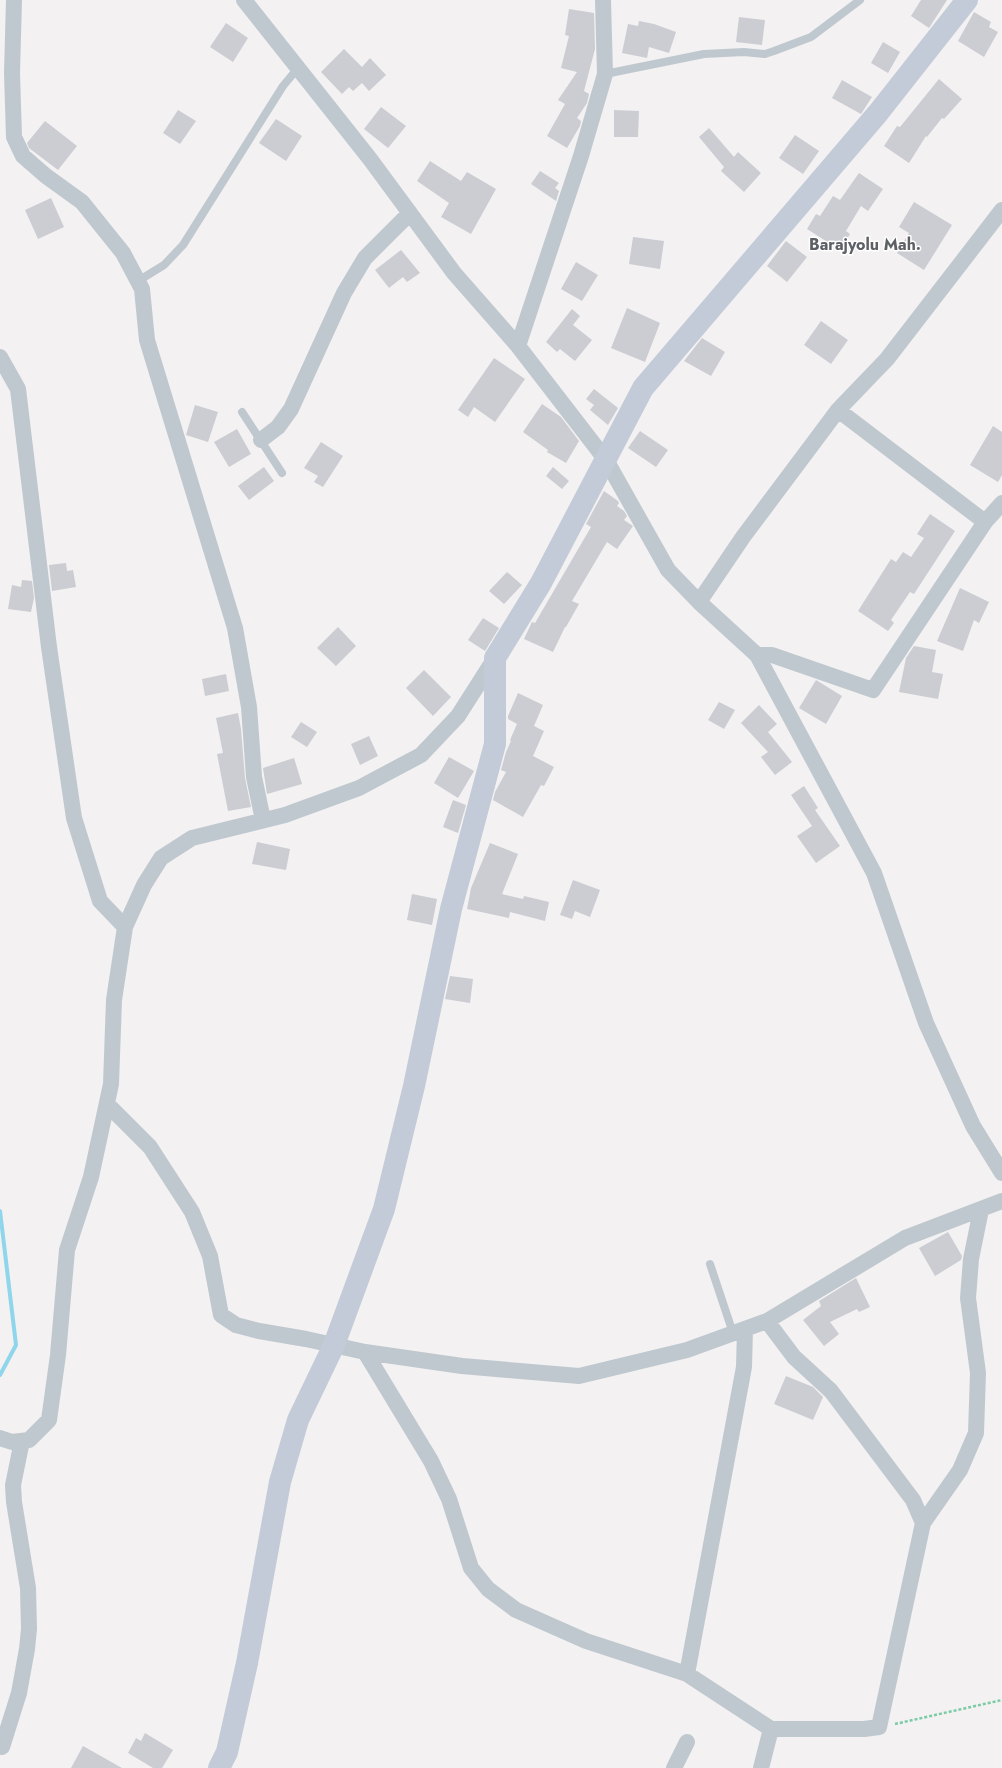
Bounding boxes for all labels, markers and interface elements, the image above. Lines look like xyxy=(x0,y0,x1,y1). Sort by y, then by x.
district label: Barajyolu Mah. xyxy=(809,233,921,256)

